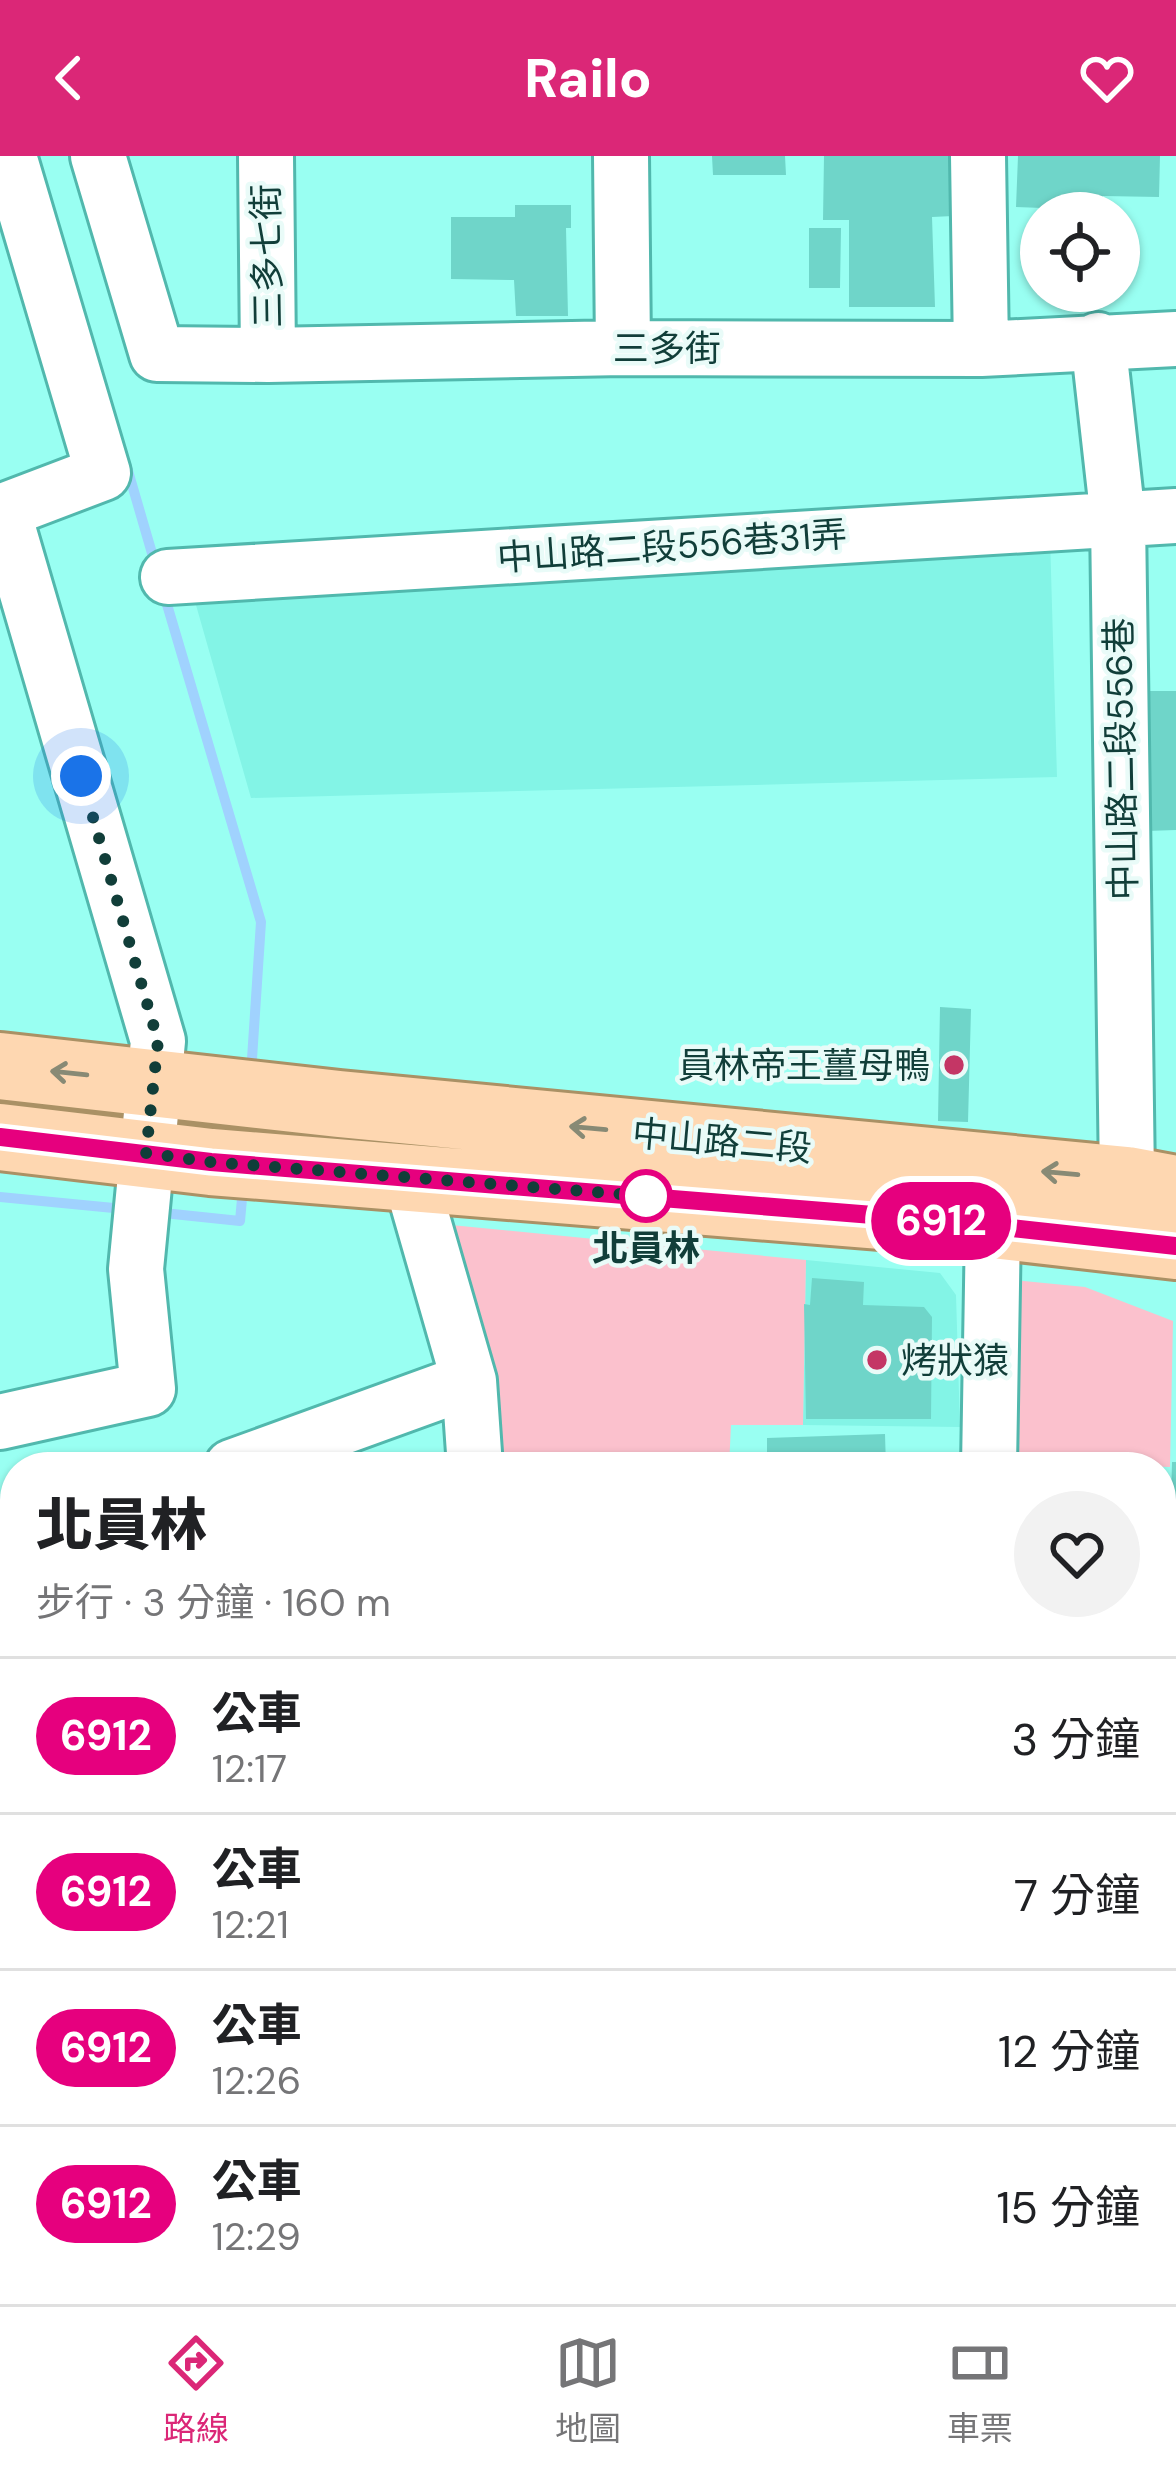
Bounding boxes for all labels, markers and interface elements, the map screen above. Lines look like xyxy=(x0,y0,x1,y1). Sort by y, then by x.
text: Railo xyxy=(524,43,652,114)
icon: back xyxy=(36,45,102,111)
icon: heart xyxy=(1074,45,1140,111)
street label: 三多七街 xyxy=(242,184,292,328)
map controls xyxy=(1020,192,1140,312)
button: locate xyxy=(1020,192,1140,312)
street label: 三多街 xyxy=(613,325,721,372)
street label: 中山路二段556巷31弄 xyxy=(496,510,848,582)
street label: 中山路二段556巷 xyxy=(1095,617,1147,901)
your location xyxy=(51,746,111,806)
place label: 員林帝王薑母鴨 xyxy=(678,1042,930,1089)
marker: 員林帝王薑母鴨 xyxy=(941,1052,967,1078)
one-way arrow xyxy=(50,1061,89,1084)
street label: 中山路二段 xyxy=(630,1110,814,1172)
one-way arrow xyxy=(569,1116,608,1139)
one-way arrow xyxy=(1041,1161,1080,1184)
marker: 北員林 xyxy=(621,1171,671,1221)
line badge: 6912 xyxy=(857,1182,1025,1260)
text: 6912 xyxy=(895,1193,987,1248)
place label: 北員林 xyxy=(592,1225,700,1272)
place label: 烤狀猿 xyxy=(901,1337,1009,1384)
marker: 烤狀猿 xyxy=(864,1347,890,1373)
text: 北員林 xyxy=(36,1488,207,1563)
button: heart xyxy=(1014,1491,1140,1617)
text: 步行 · 3 分鐘 · 160 m xyxy=(36,1577,391,1628)
text: 公車 xyxy=(212,1684,302,1743)
text: 6912 xyxy=(60,1708,152,1763)
text: 3 分鐘 xyxy=(1011,1710,1140,1769)
text: 12:17 xyxy=(212,1743,287,1794)
text: 公車 xyxy=(212,1840,302,1899)
text: 6912 xyxy=(60,1864,152,1919)
text: 7 分鐘 xyxy=(1014,1866,1140,1925)
text: 12:21 xyxy=(212,1899,289,1950)
text: 公車 xyxy=(212,1996,302,2055)
text: 6912 xyxy=(60,2020,152,2075)
text: 12 分鐘 xyxy=(998,2022,1140,2081)
text: 12:26 xyxy=(212,2055,301,2106)
text: 公車 xyxy=(212,2152,302,2211)
text: 6912 xyxy=(60,2176,152,2231)
text: 15 分鐘 xyxy=(997,2178,1140,2237)
text: 12:29 xyxy=(212,2211,301,2262)
tab: 路線 xyxy=(163,2330,229,2450)
tab: 地圖 xyxy=(555,2330,621,2450)
tab: 車票 xyxy=(947,2330,1013,2450)

